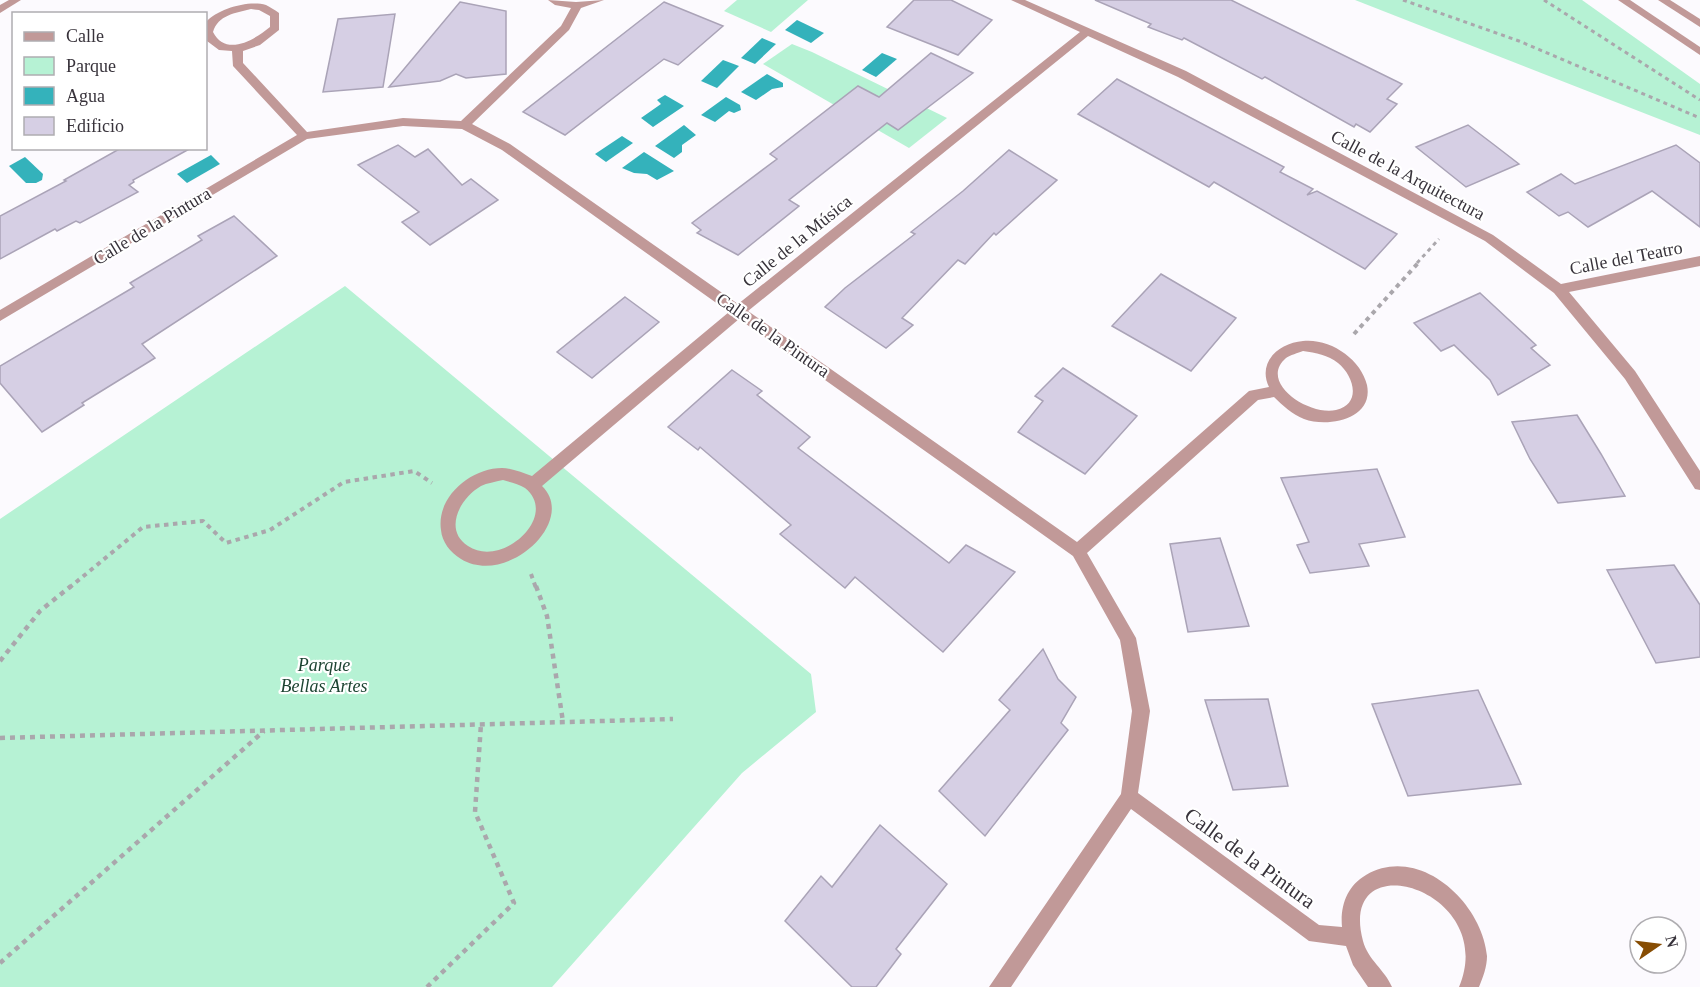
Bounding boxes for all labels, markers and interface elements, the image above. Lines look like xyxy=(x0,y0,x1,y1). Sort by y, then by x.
legend xyxy=(12,12,207,150)
text: Calle xyxy=(66,26,104,46)
text: Parque xyxy=(66,56,116,76)
text: Agua xyxy=(66,86,105,106)
text: Edificio xyxy=(66,116,124,136)
street label: Calle de la Arquitectura xyxy=(1328,126,1488,224)
street label: Calle de la Pintura xyxy=(90,183,214,269)
street label: Calle de la Música xyxy=(738,191,856,291)
street label: Calle del Teatro xyxy=(1568,237,1684,279)
street label: Calle de la Pintura xyxy=(713,289,833,381)
park label: Parque Bellas Artes xyxy=(280,655,368,696)
street label: Calle de la Pintura xyxy=(1180,803,1321,914)
north arrow xyxy=(1628,915,1688,975)
text: N xyxy=(1662,934,1682,950)

